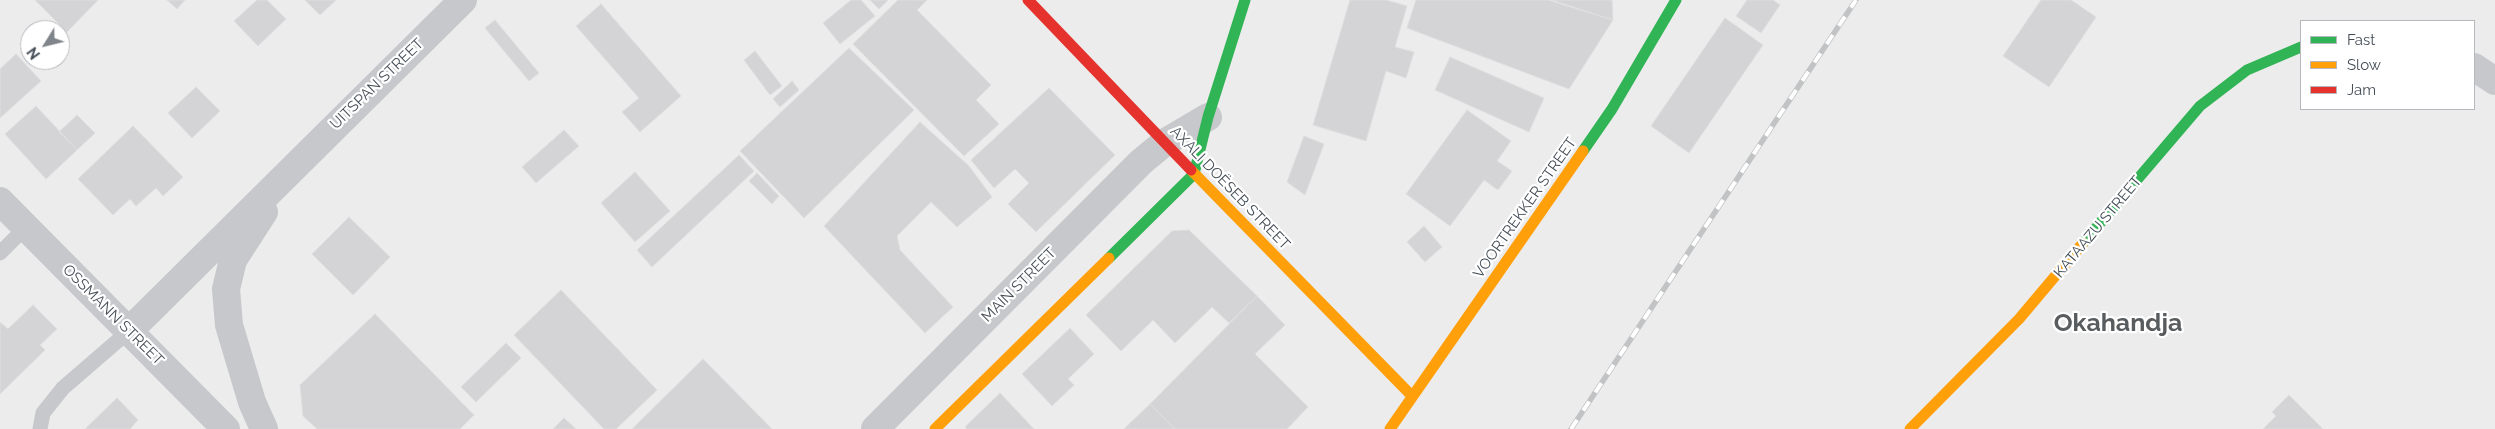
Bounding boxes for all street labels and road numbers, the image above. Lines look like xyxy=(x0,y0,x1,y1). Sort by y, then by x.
street label: UITSPAN STREET xyxy=(327,35,427,133)
street label: AXALI DOËSEB STREET xyxy=(1166,123,1294,253)
street label: VOORTREKKER STREET xyxy=(1470,134,1580,282)
street label: KATAAZU STREET xyxy=(2050,172,2146,282)
street label: MAIN STREET xyxy=(978,244,1060,326)
street label: OSSMANN STREET xyxy=(59,261,167,369)

